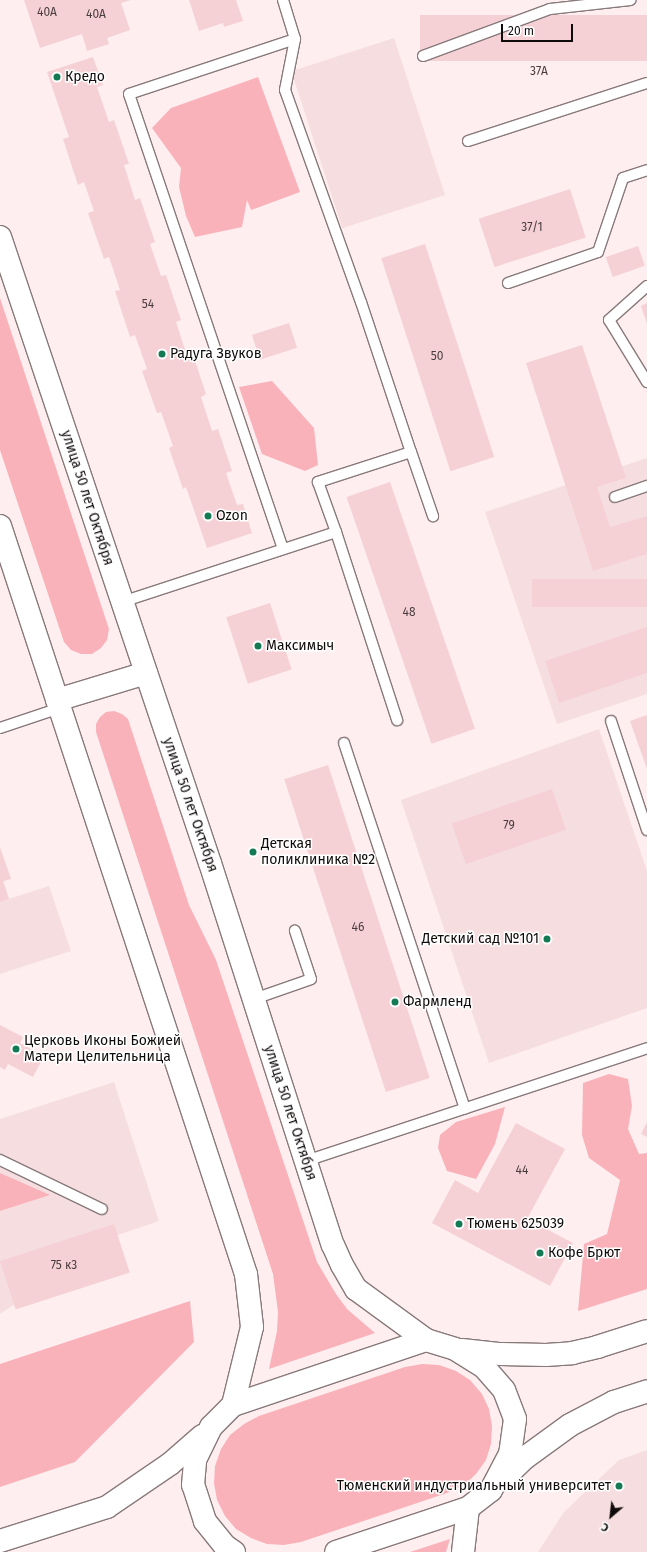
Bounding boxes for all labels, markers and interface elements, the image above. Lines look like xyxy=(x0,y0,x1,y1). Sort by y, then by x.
house number: 40А xyxy=(37,6,57,20)
house number: 40А xyxy=(86,8,106,22)
scale bar xyxy=(503,16,575,42)
text: 20 m xyxy=(508,24,534,38)
house number: 37А xyxy=(530,65,548,79)
place label: Кредо xyxy=(65,69,105,85)
marker: Кредо xyxy=(52,72,62,82)
house number: 37/1 xyxy=(521,221,543,235)
house number: 54 xyxy=(142,298,154,312)
place label: Радуга Звуков xyxy=(170,346,262,362)
marker: Радуга Звуков xyxy=(157,349,167,359)
house number: 50 xyxy=(431,350,443,364)
street label: улица 50 лет Октября xyxy=(57,428,117,568)
place label: Ozon xyxy=(216,508,248,524)
marker: Ozon xyxy=(203,511,213,521)
house number: 48 xyxy=(403,606,415,620)
place label: Максимыч xyxy=(266,638,334,654)
marker: Максимыч xyxy=(253,641,263,651)
street label: улица 50 лет Октября xyxy=(159,735,221,875)
house number: 79 xyxy=(503,819,515,833)
place label: Детская поликлиника №2 xyxy=(261,836,375,868)
marker: Детская поликлиника №2 xyxy=(248,847,258,857)
house number: 46 xyxy=(352,921,364,935)
place label: Детский сад №101 xyxy=(422,931,539,947)
marker: Детский сад №101 xyxy=(542,934,552,944)
place label: Фармленд xyxy=(403,994,471,1010)
marker: Фармленд xyxy=(390,997,400,1007)
place label: Церковь Иконы Божией Матери Целительница xyxy=(24,1033,181,1066)
street label: улица 50 лет Октября xyxy=(260,1043,320,1183)
marker: Церковь Иконы Божией Матери Целительница xyxy=(11,1044,21,1054)
house number: 44 xyxy=(516,1164,528,1178)
place label: Тюмень 625039 xyxy=(467,1216,564,1232)
marker: Тюмень 625039 xyxy=(454,1219,464,1229)
place label: Кофе Брют xyxy=(548,1245,620,1261)
marker: Кофе Брют xyxy=(535,1248,545,1258)
house number: 75 к3 xyxy=(51,1259,77,1273)
place label: Тюменский индустриальный университет xyxy=(337,1478,611,1494)
marker: Тюменский индустриальный университет xyxy=(614,1481,624,1491)
north arrow xyxy=(591,1496,631,1536)
text: С xyxy=(599,1520,611,1534)

